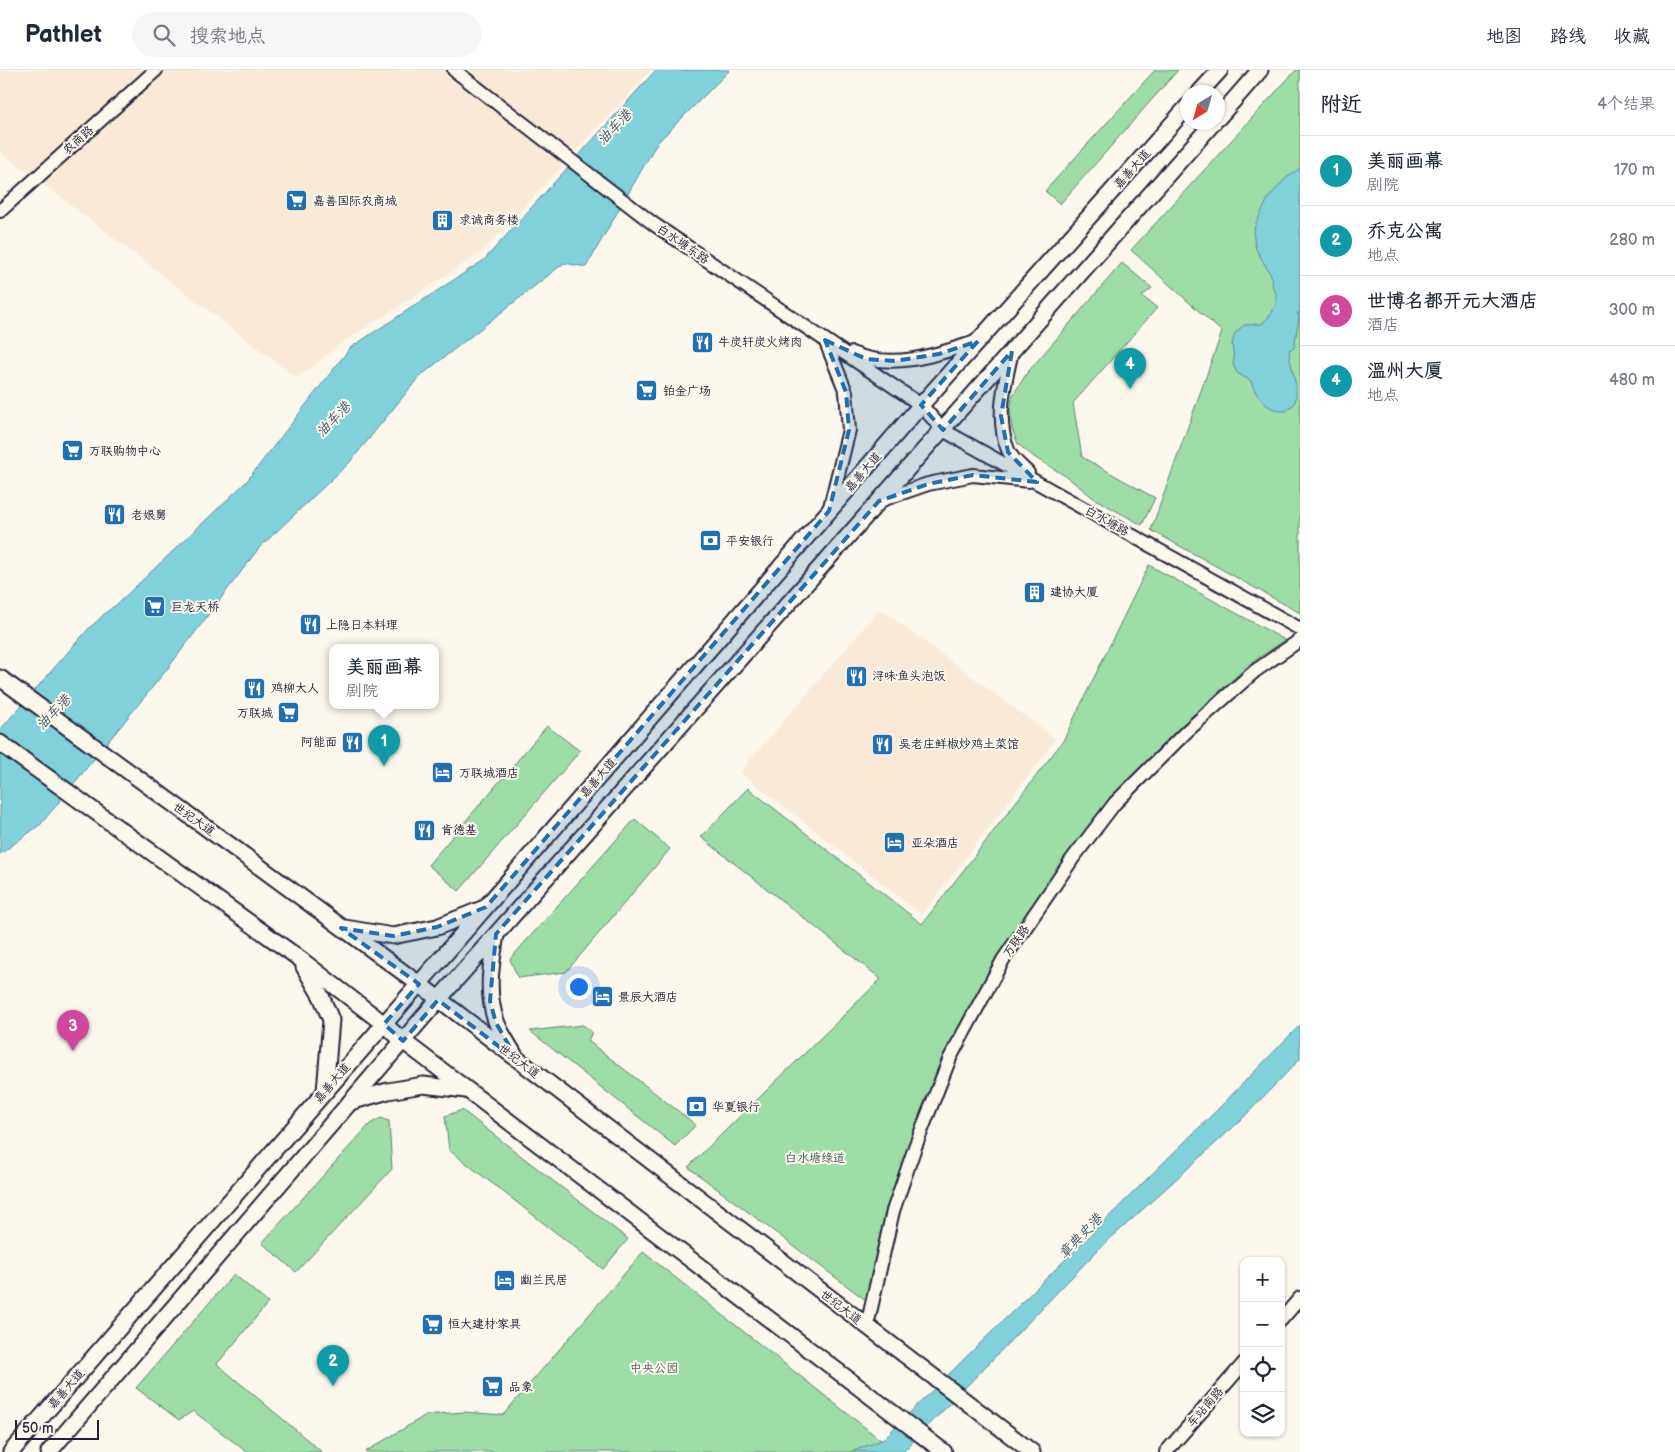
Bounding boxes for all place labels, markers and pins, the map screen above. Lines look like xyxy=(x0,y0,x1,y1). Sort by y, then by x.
supermarket icon: 嘉善国际农商城 xyxy=(285,189,309,213)
place label: 嘉善国际农商城 xyxy=(313,194,397,209)
building icon: 求诚商务楼 xyxy=(431,208,455,232)
place label: 求诚商务楼 xyxy=(459,213,519,228)
restaurant icon: 牛炭轩炭火烤肉 xyxy=(690,330,714,354)
place label: 牛炭轩炭火烤肉 xyxy=(718,335,802,350)
pin: 4 xyxy=(1114,348,1146,389)
supermarket icon: 铂金广场 xyxy=(635,379,659,403)
place label: 铂金广场 xyxy=(663,384,711,399)
supermarket icon: 万联购物中心 xyxy=(61,439,85,463)
place label: 万联购物中心 xyxy=(89,444,161,459)
restaurant icon: 老娘舅 xyxy=(103,503,127,527)
place label: 老娘舅 xyxy=(131,508,167,523)
bank icon: 平安银行 xyxy=(698,529,722,553)
place label: 平安银行 xyxy=(726,534,774,549)
building icon: 建协大厦 xyxy=(1022,580,1046,604)
place label: 建协大厦 xyxy=(1050,585,1098,600)
supermarket icon: 巨龙天桥 xyxy=(143,595,167,619)
place label: 巨龙天桥 xyxy=(171,600,220,615)
restaurant icon: 上隐日本料理 xyxy=(298,613,322,637)
place label: 上隐日本料理 xyxy=(326,618,398,633)
restaurant icon: 浔味·鱼头泡饭 xyxy=(844,664,868,688)
place label: 浔味·鱼头泡饭 xyxy=(872,669,945,684)
restaurant icon: 鸡柳大人 xyxy=(243,676,267,700)
place label: 鸡柳大人 xyxy=(271,681,319,696)
supermarket icon: 万联城 xyxy=(277,701,301,725)
place label: 万联城 xyxy=(237,706,273,721)
pin: 1 xyxy=(368,725,400,766)
restaurant icon: 阿能面 xyxy=(341,730,365,754)
restaurant icon: 吴老庄鲜椒炒鸡土菜馆 xyxy=(871,732,895,756)
place label: 阿能面 xyxy=(301,735,337,750)
place label: 吴老庄鲜椒炒鸡土菜馆 xyxy=(899,737,1019,752)
hotel icon: 万联城酒店 xyxy=(431,761,455,785)
place label: 万联城酒店 xyxy=(459,766,519,781)
restaurant icon: 肯德基 xyxy=(413,818,437,842)
place label: 肯德基 xyxy=(441,823,477,838)
hotel icon: 亚朵酒店 xyxy=(883,831,907,855)
place label: 亚朵酒店 xyxy=(911,836,959,851)
hotel icon: 景辰大酒店 xyxy=(590,985,614,1009)
place label: 景辰大酒店 xyxy=(618,990,678,1005)
pin: 3 xyxy=(57,1010,89,1051)
bank icon: 华夏银行 xyxy=(684,1095,708,1119)
place label: 华夏银行 xyxy=(712,1100,760,1115)
hotel icon: 幽兰民居 xyxy=(492,1268,516,1292)
place label: 幽兰民居 xyxy=(520,1273,568,1288)
supermarket icon: 恒大建材·家具 xyxy=(420,1312,444,1336)
place label: 恒大建材·家具 xyxy=(448,1317,521,1332)
pin: 2 xyxy=(317,1345,349,1386)
supermarket icon: 品象 xyxy=(481,1375,505,1399)
place label: 品象 xyxy=(509,1380,533,1395)

